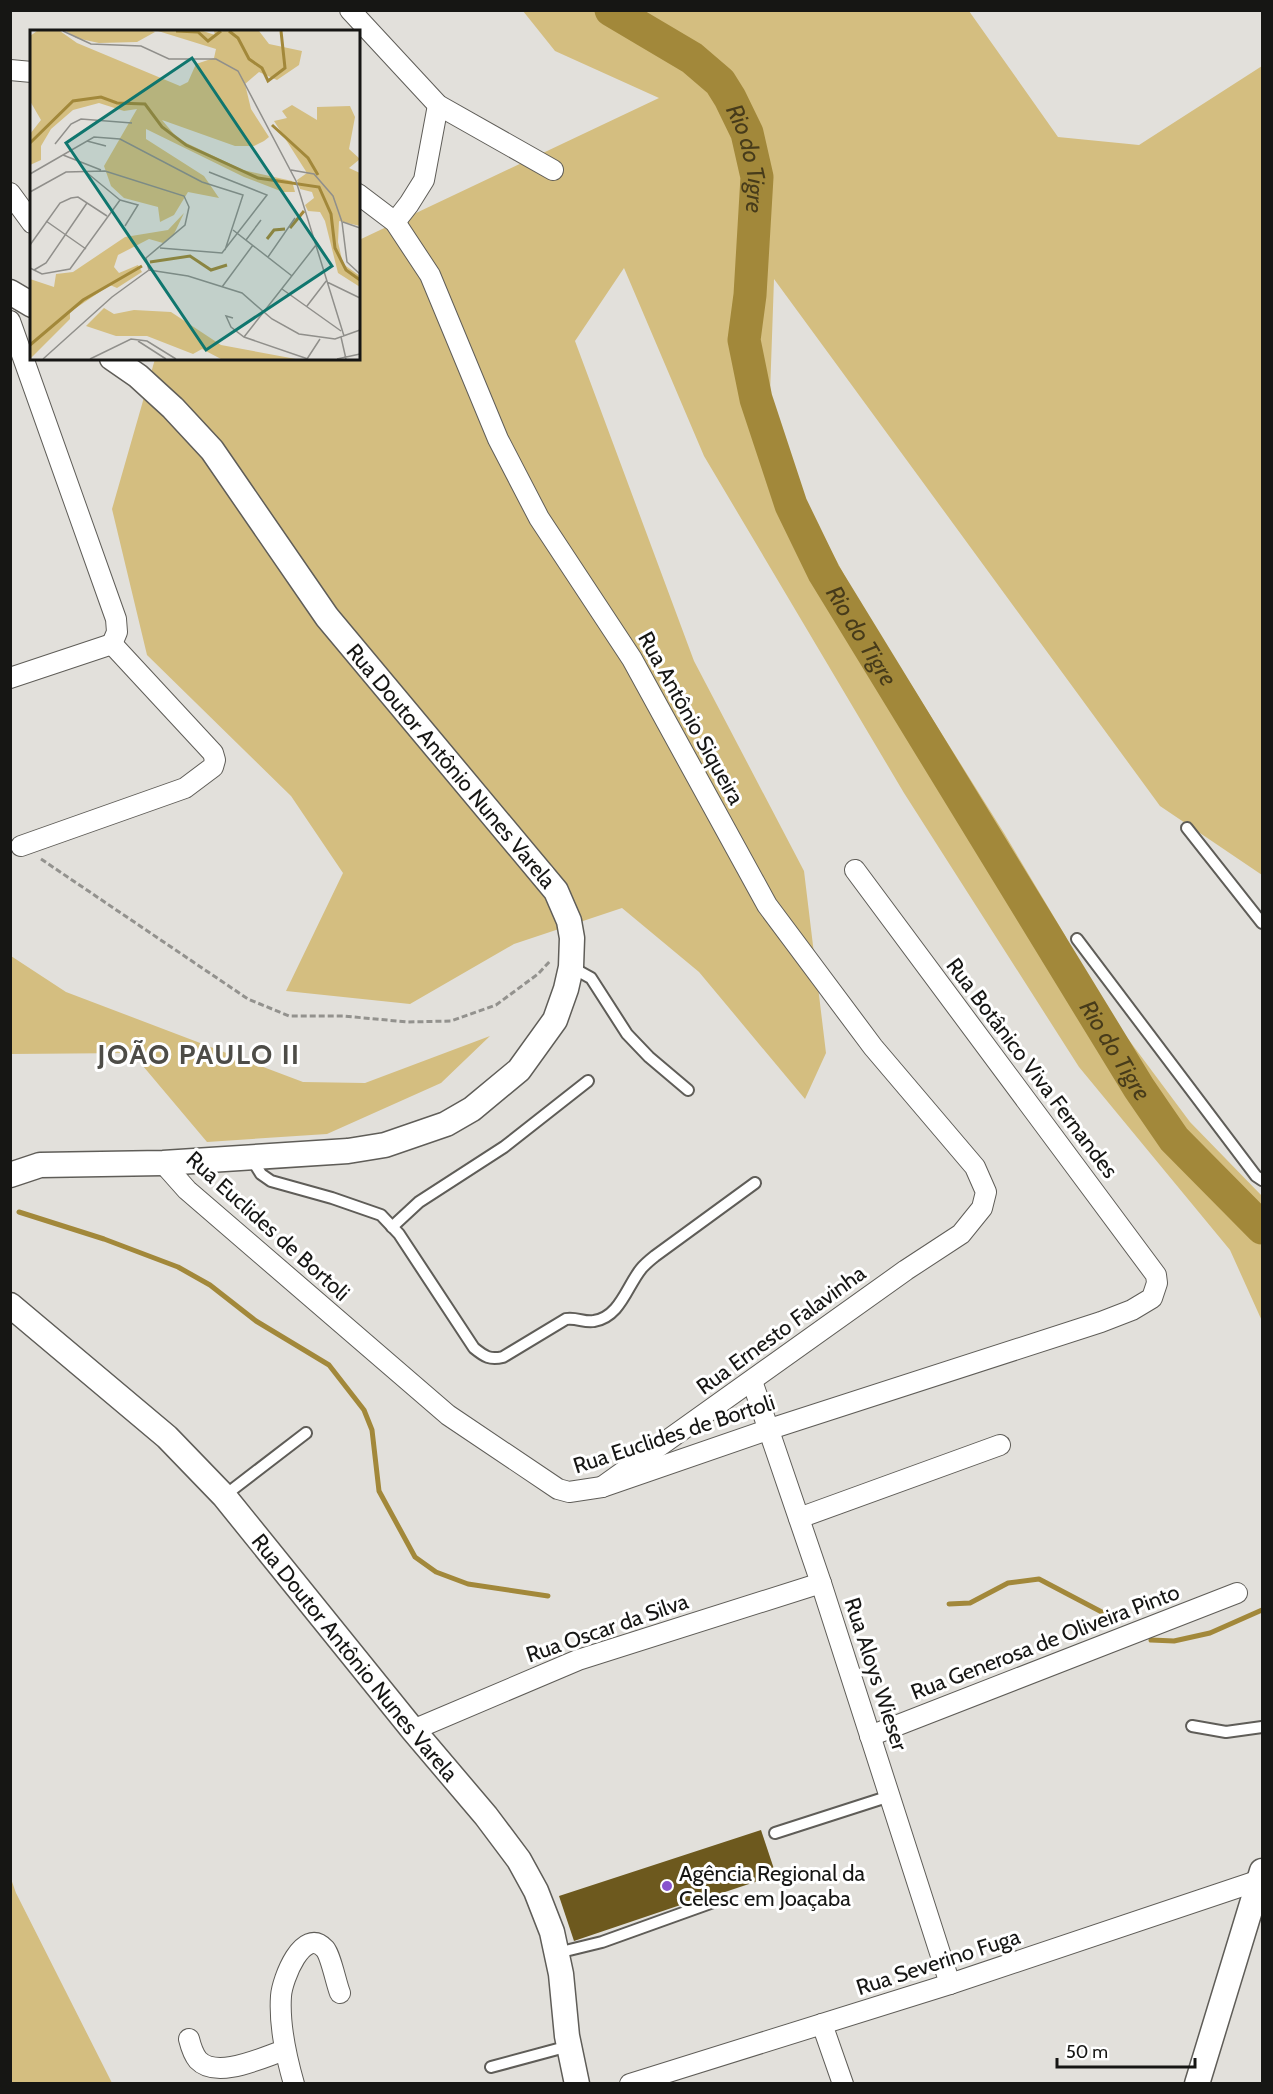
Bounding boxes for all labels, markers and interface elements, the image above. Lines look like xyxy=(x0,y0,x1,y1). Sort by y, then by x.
inset map xyxy=(30,30,360,360)
water label: Rio do Tigre xyxy=(720,99,772,214)
water label: Rio do Tigre xyxy=(820,580,904,691)
street label: Rua Antônio Siqueira xyxy=(632,627,750,810)
street label: Rua Doutor Antônio Nunes Varela xyxy=(341,638,562,894)
street label: Rua Botânico Viva Fernandes xyxy=(940,953,1124,1183)
water label: Rio do Tigre xyxy=(1074,994,1157,1106)
district label: JOÃO PAULO II xyxy=(97,1037,300,1071)
street label: Rua Euclides de Bortoli xyxy=(181,1145,355,1307)
street label: Rua Ernesto Falavinha xyxy=(691,1259,871,1400)
street label: Rua Euclides de Bortoli xyxy=(570,1389,778,1479)
street label: Rua Doutor Antônio Nunes Varela xyxy=(246,1528,464,1787)
street label: Rua Generosa de Oliveira Pinto xyxy=(907,1578,1183,1706)
street label: Rua Oscar da Silva xyxy=(522,1587,692,1668)
street label: Rua Aloys Wieser xyxy=(839,1594,913,1754)
place label: Agência Regional da Celesc em Joaçaba xyxy=(679,1860,866,1912)
marker: Agência Regional da Celesc em Joaçaba xyxy=(660,1879,674,1893)
street label: Rua Severino Fuga xyxy=(853,1923,1024,2001)
scale bar xyxy=(1057,2031,1195,2069)
text: 50 m xyxy=(1066,2041,1108,2063)

